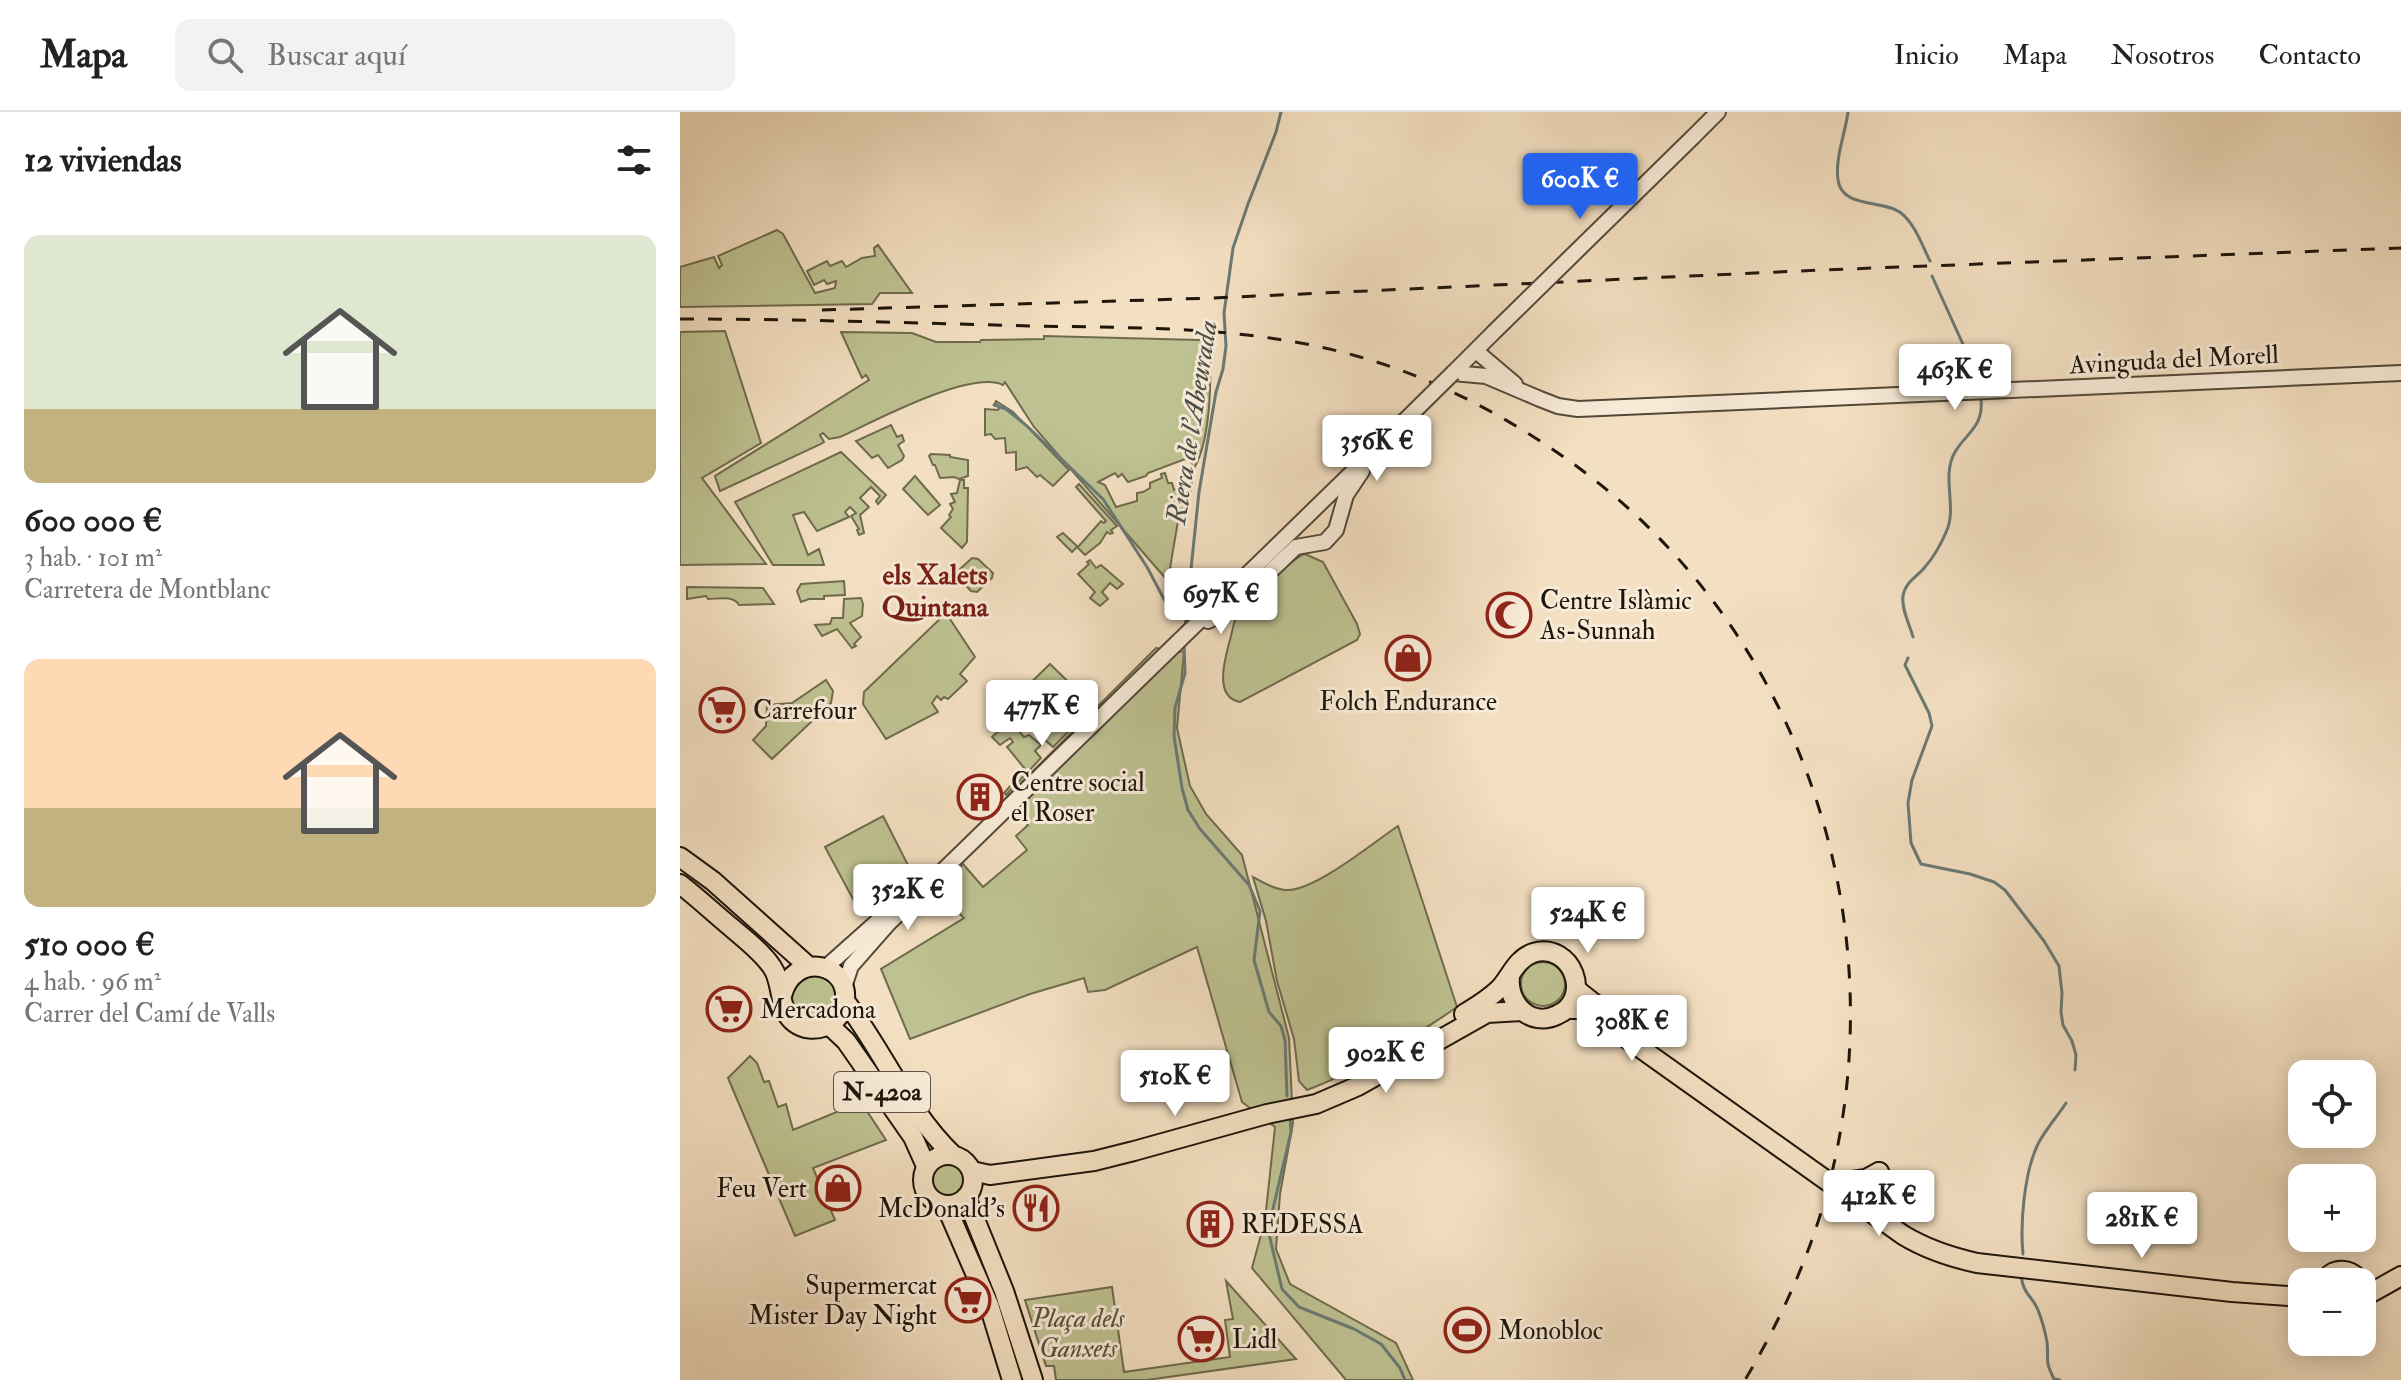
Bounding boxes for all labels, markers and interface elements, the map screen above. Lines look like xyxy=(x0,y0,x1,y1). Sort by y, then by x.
search box xyxy=(175,19,735,91)
text: Mapa xyxy=(40,31,127,79)
icon: search xyxy=(203,33,247,77)
text: Buscar aquí xyxy=(267,37,406,74)
text: Inicio xyxy=(1894,38,1959,73)
text: Mapa xyxy=(2003,38,2067,73)
text: Nosotros xyxy=(2111,38,2214,73)
text: Contacto xyxy=(2258,38,2361,73)
icon: filters xyxy=(612,138,656,182)
text: 12 viviendas xyxy=(24,139,182,182)
pin: 600K € xyxy=(1515,153,1645,221)
text: 600K € xyxy=(1541,163,1619,195)
icon: home xyxy=(268,287,412,431)
water label: Riera de l'Abeurada xyxy=(1159,318,1226,528)
street label: Avinguda del Morell xyxy=(2068,339,2280,382)
pin: 463K € xyxy=(1890,344,2020,412)
text: 463K € xyxy=(1917,354,1993,386)
pin: 356K € xyxy=(1312,415,1442,483)
text: 356K € xyxy=(1340,425,1414,457)
text: 600 000 € xyxy=(24,499,163,542)
text: 3 hab. · 101 m² xyxy=(24,542,162,574)
district label: els Xalets Quintana xyxy=(882,558,990,625)
pin: 697K € xyxy=(1156,568,1286,636)
text: Carretera de Montblanc xyxy=(24,574,271,606)
text: 697K € xyxy=(1182,578,1260,610)
place label: Centre Islàmic As-Sunnah xyxy=(1539,585,1692,647)
mosque icon: Centre Islàmic As-Sunnah xyxy=(1485,591,1533,639)
shop icon: Folch Endurance xyxy=(1384,634,1432,682)
pin: 477K € xyxy=(977,680,1107,748)
supermarket icon: Carrefour xyxy=(698,686,746,734)
place label: Folch Endurance xyxy=(1319,686,1497,718)
text: 477K € xyxy=(1004,690,1080,722)
place label: Carrefour xyxy=(753,695,857,727)
icon: home xyxy=(268,711,412,855)
place label: Centre social el Roser xyxy=(1011,767,1145,829)
building icon: Centre social el Roser xyxy=(956,773,1004,821)
pin: 352K € xyxy=(843,864,973,932)
text: 352K € xyxy=(871,874,945,906)
pin: 524K € xyxy=(1523,887,1653,955)
text: 524K € xyxy=(1549,897,1627,929)
text: 510 000 € xyxy=(24,923,155,966)
text: 4 hab. · 96 m² xyxy=(24,966,161,998)
supermarket icon: Mercadona xyxy=(705,985,753,1033)
place label: Mercadona xyxy=(760,994,876,1026)
pin: 308K € xyxy=(1567,995,1697,1063)
text: Carrer del Camí de Valls xyxy=(24,998,275,1030)
text: 308K € xyxy=(1595,1005,1669,1037)
pin: 902K € xyxy=(1321,1027,1451,1095)
text: 902K € xyxy=(1347,1037,1425,1069)
pin: 510K € xyxy=(1110,1050,1240,1118)
text: 510K € xyxy=(1139,1060,1211,1092)
map controls xyxy=(2288,1060,2376,1356)
button: locate xyxy=(2288,1060,2376,1148)
road number: N-420a xyxy=(834,1072,930,1112)
shop icon: Feu Vert xyxy=(814,1164,862,1212)
button: + xyxy=(2288,1164,2376,1252)
pin: 412K € xyxy=(1814,1170,1944,1238)
place label: Feu Vert xyxy=(716,1173,807,1205)
text: 412K € xyxy=(1841,1180,1917,1212)
restaurant icon: McDonald's xyxy=(1012,1184,1060,1232)
pin: 281K € xyxy=(2077,1192,2207,1260)
place label: McDonald's xyxy=(878,1193,1005,1225)
building icon: REDESSA xyxy=(1186,1200,1234,1248)
text: 281K € xyxy=(2105,1202,2179,1234)
place label: REDESSA xyxy=(1241,1209,1364,1241)
button: − xyxy=(2288,1268,2376,1356)
place label: Supermercat Mister Day Night xyxy=(748,1270,937,1332)
supermarket icon: Supermercat Mister Day Night xyxy=(944,1276,992,1324)
park label: Plaça dels Ganxets xyxy=(1031,1303,1125,1365)
sports icon: Monobloc xyxy=(1443,1306,1491,1354)
supermarket icon: Lidl xyxy=(1177,1315,1225,1363)
place label: Monobloc xyxy=(1498,1315,1603,1347)
place label: Lidl xyxy=(1232,1324,1277,1356)

